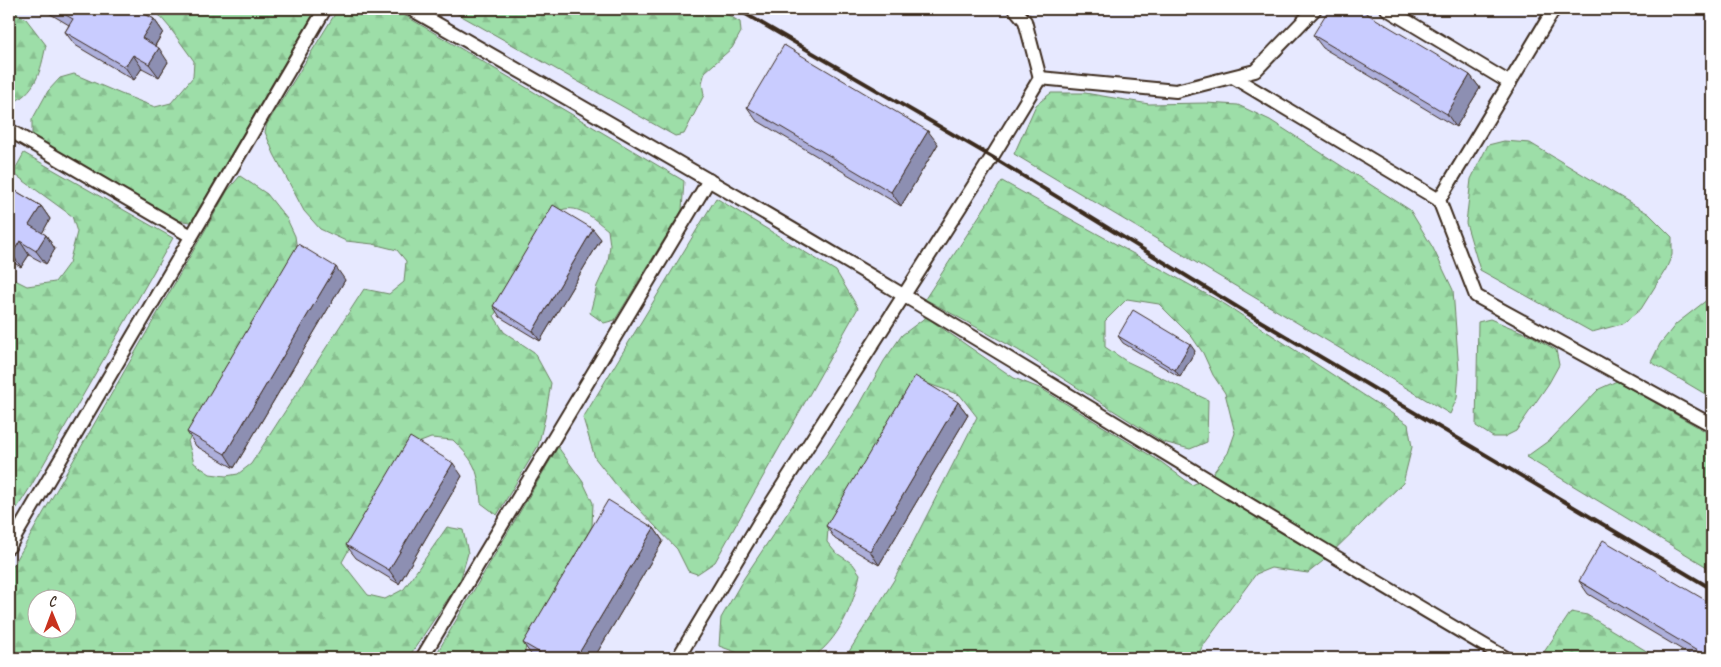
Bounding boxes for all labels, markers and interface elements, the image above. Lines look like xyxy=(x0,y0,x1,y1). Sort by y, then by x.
north arrow xyxy=(28,590,78,640)
text: С xyxy=(48,593,57,610)

